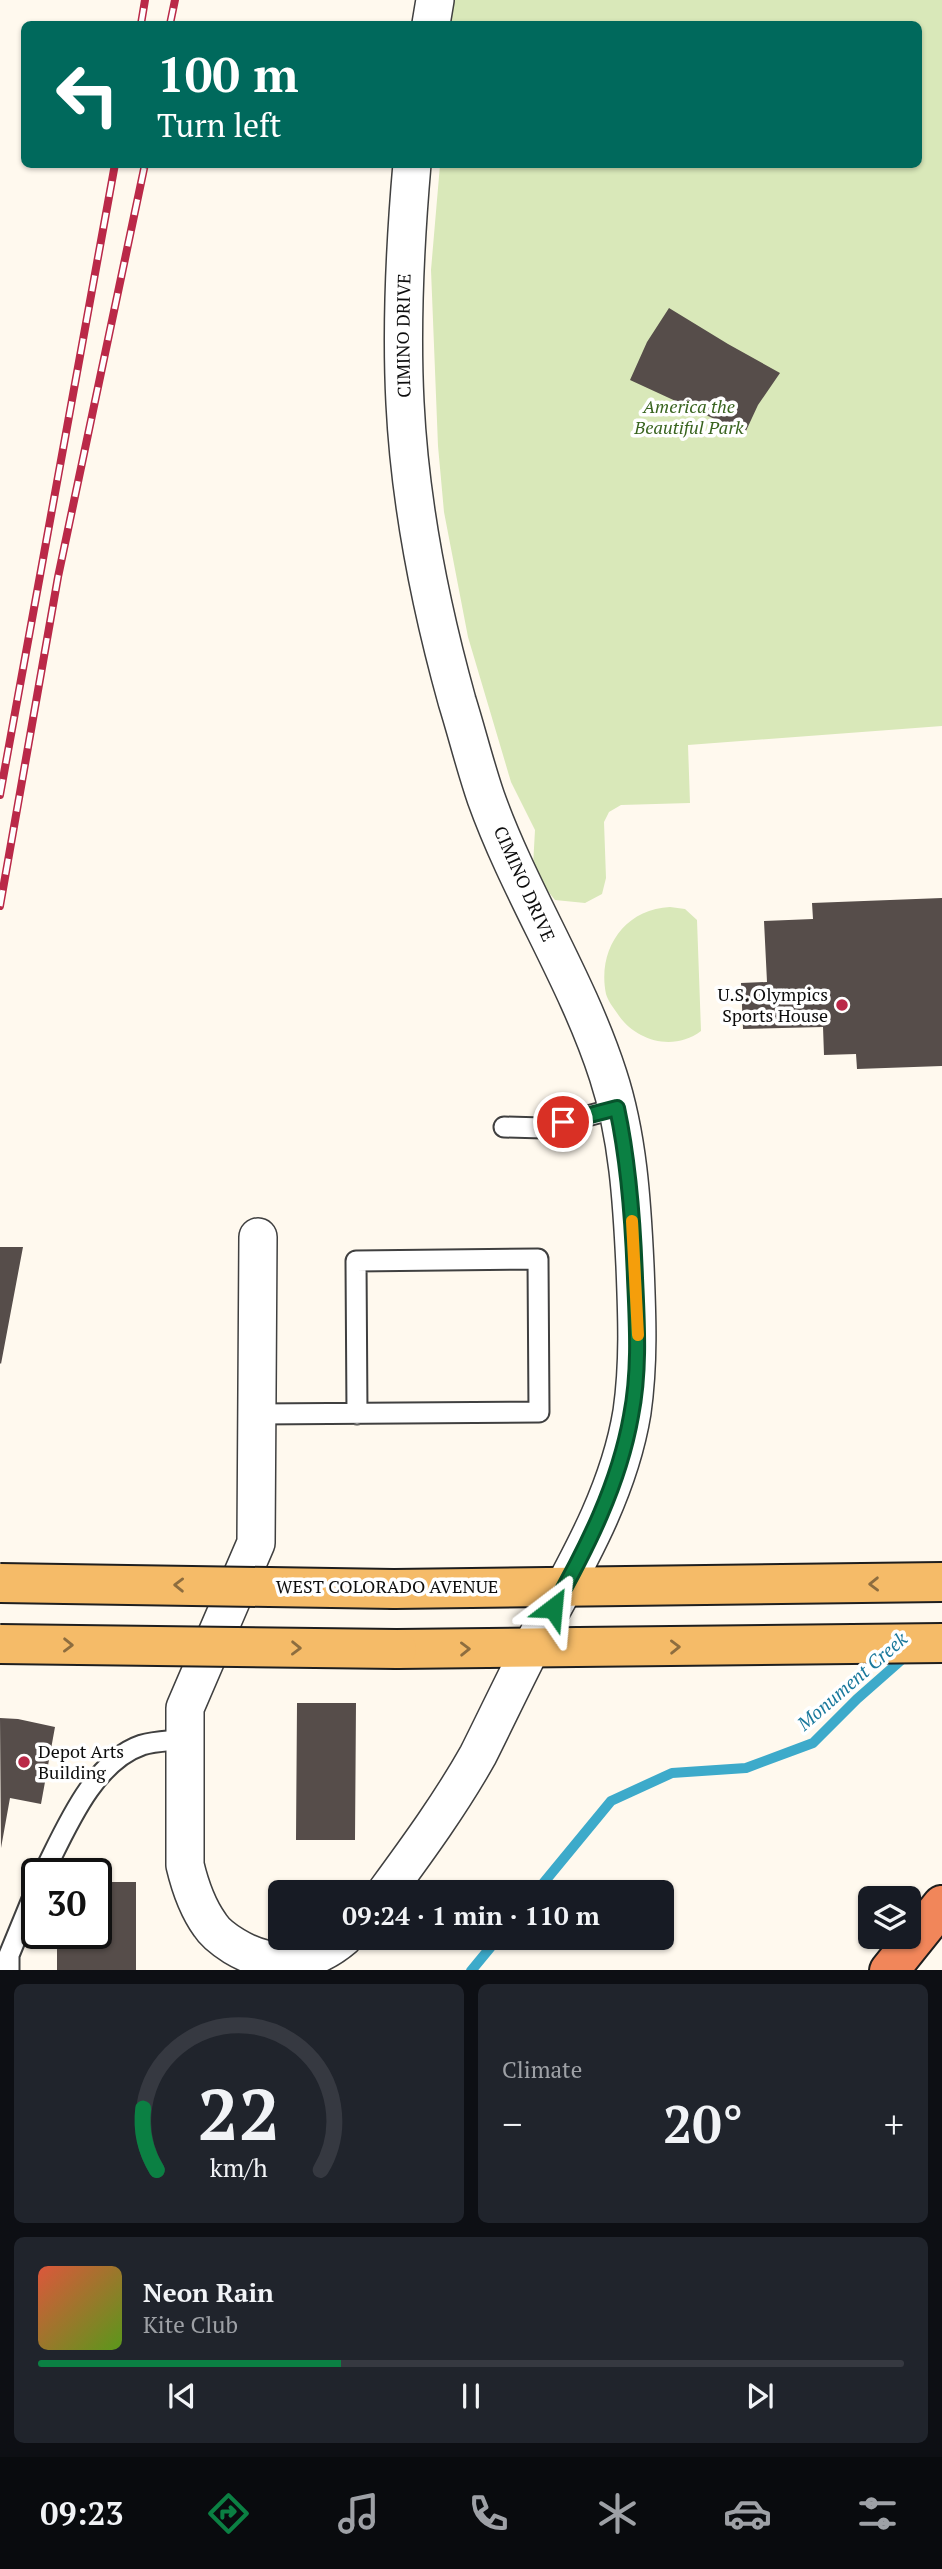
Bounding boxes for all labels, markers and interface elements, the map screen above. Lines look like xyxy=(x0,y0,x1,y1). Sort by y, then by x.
text: 100 m xyxy=(157,41,299,106)
icon: left xyxy=(42,49,133,140)
text: Turn left xyxy=(157,104,281,146)
street label: CIMINO DRIVE xyxy=(390,273,416,398)
park label: America the Beautiful Park xyxy=(633,394,744,439)
street label: CIMINO DRIVE xyxy=(489,822,561,945)
place label: U.S. Olympics Sports House xyxy=(717,982,828,1027)
marker: U.S. Olympics Sports House xyxy=(834,997,850,1013)
pin xyxy=(533,1092,593,1152)
icon: arrive xyxy=(544,1103,582,1141)
position arrow xyxy=(516,1571,590,1645)
street label: WEST COLORADO AVENUE xyxy=(276,1574,498,1598)
one-way arrow xyxy=(868,1576,879,1591)
one-way arrow xyxy=(173,1578,184,1593)
water label: Monument Creek xyxy=(791,1625,913,1736)
one-way arrow xyxy=(63,1637,74,1653)
one-way arrow xyxy=(670,1639,680,1655)
one-way arrow xyxy=(291,1640,301,1656)
one-way arrow xyxy=(460,1641,471,1657)
place label: Depot Arts Building xyxy=(38,1739,124,1784)
marker: Depot Arts Building xyxy=(16,1754,32,1770)
speed limit sign: 30 xyxy=(21,1858,112,1949)
map controls xyxy=(858,1886,921,1949)
button: layers xyxy=(858,1886,921,1949)
text: 09:24 · 1 min · 110 m xyxy=(342,1898,600,1932)
text: Climate xyxy=(502,2054,582,2085)
text: 22 xyxy=(198,2064,280,2161)
text: 20° xyxy=(663,2089,743,2158)
text: − xyxy=(502,2099,522,2149)
text: + xyxy=(884,2099,904,2149)
text: km/h xyxy=(210,2150,268,2183)
text: Neon Rain xyxy=(143,2275,274,2309)
text: Kite Club xyxy=(143,2309,238,2340)
icon: previous xyxy=(163,2377,201,2415)
icon: pause xyxy=(452,2377,490,2415)
icon: next xyxy=(741,2377,779,2415)
icon: directions xyxy=(204,2489,253,2538)
icon: music xyxy=(334,2489,383,2538)
icon: phone xyxy=(464,2489,513,2538)
icon: climate xyxy=(593,2489,642,2538)
icon: car xyxy=(723,2489,772,2538)
icon: filters xyxy=(853,2489,902,2538)
text: 09:23 xyxy=(40,2492,124,2534)

